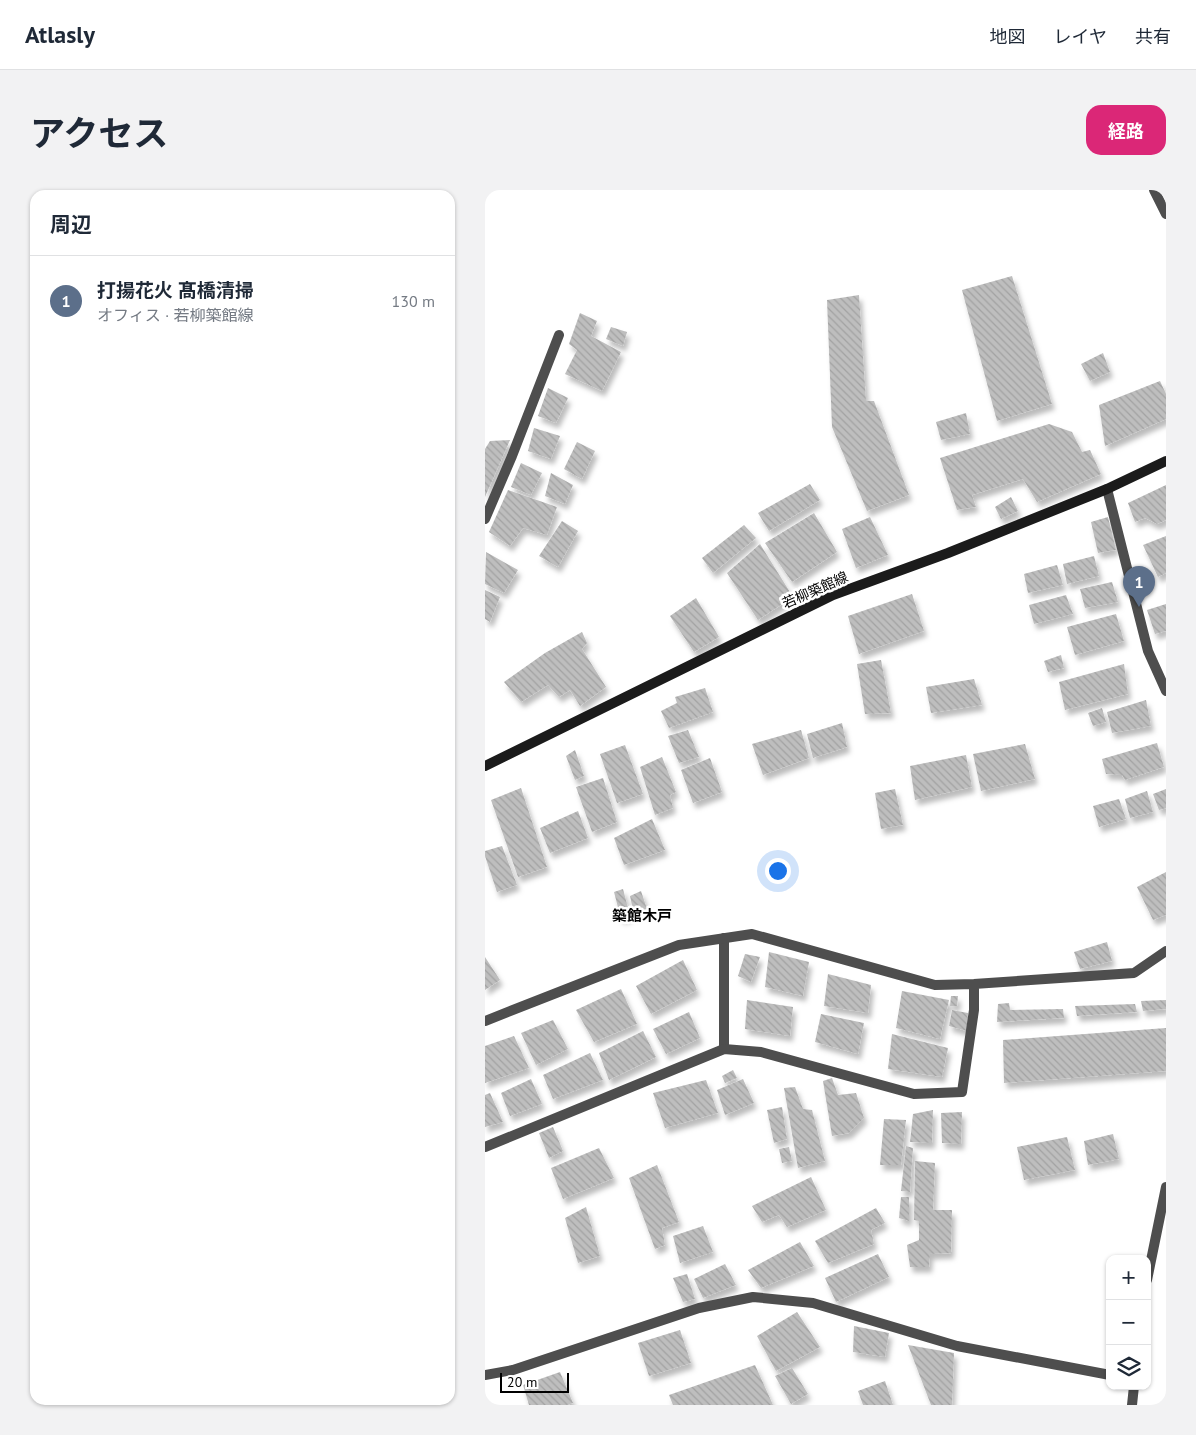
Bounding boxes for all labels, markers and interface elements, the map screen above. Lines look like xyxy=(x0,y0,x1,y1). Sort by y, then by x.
text: Atlasly xyxy=(25,19,95,50)
text: 地図 xyxy=(990,25,1026,48)
text: レイヤ xyxy=(1054,25,1107,48)
text: 共有 xyxy=(1135,25,1171,48)
button: 経路 xyxy=(1086,105,1166,155)
text: アクセス xyxy=(30,110,168,156)
text: 周辺 xyxy=(50,211,92,238)
text: 打揚花火 髙橋清掃 xyxy=(97,278,254,302)
text: 1 xyxy=(61,291,71,311)
text: 130 m xyxy=(392,291,435,311)
text: オフィス · 若柳築館線 xyxy=(97,305,254,325)
pin: 1 xyxy=(1123,566,1155,607)
street label: 若柳築館線 xyxy=(779,568,851,612)
your location xyxy=(765,858,791,884)
district label: 築館木戸 xyxy=(612,906,672,925)
map controls xyxy=(1106,1255,1151,1390)
button: + xyxy=(1106,1255,1151,1300)
button: − xyxy=(1106,1300,1151,1345)
button: layers xyxy=(1106,1345,1151,1390)
scale bar xyxy=(500,1370,569,1393)
text: 20 m xyxy=(507,1373,537,1391)

